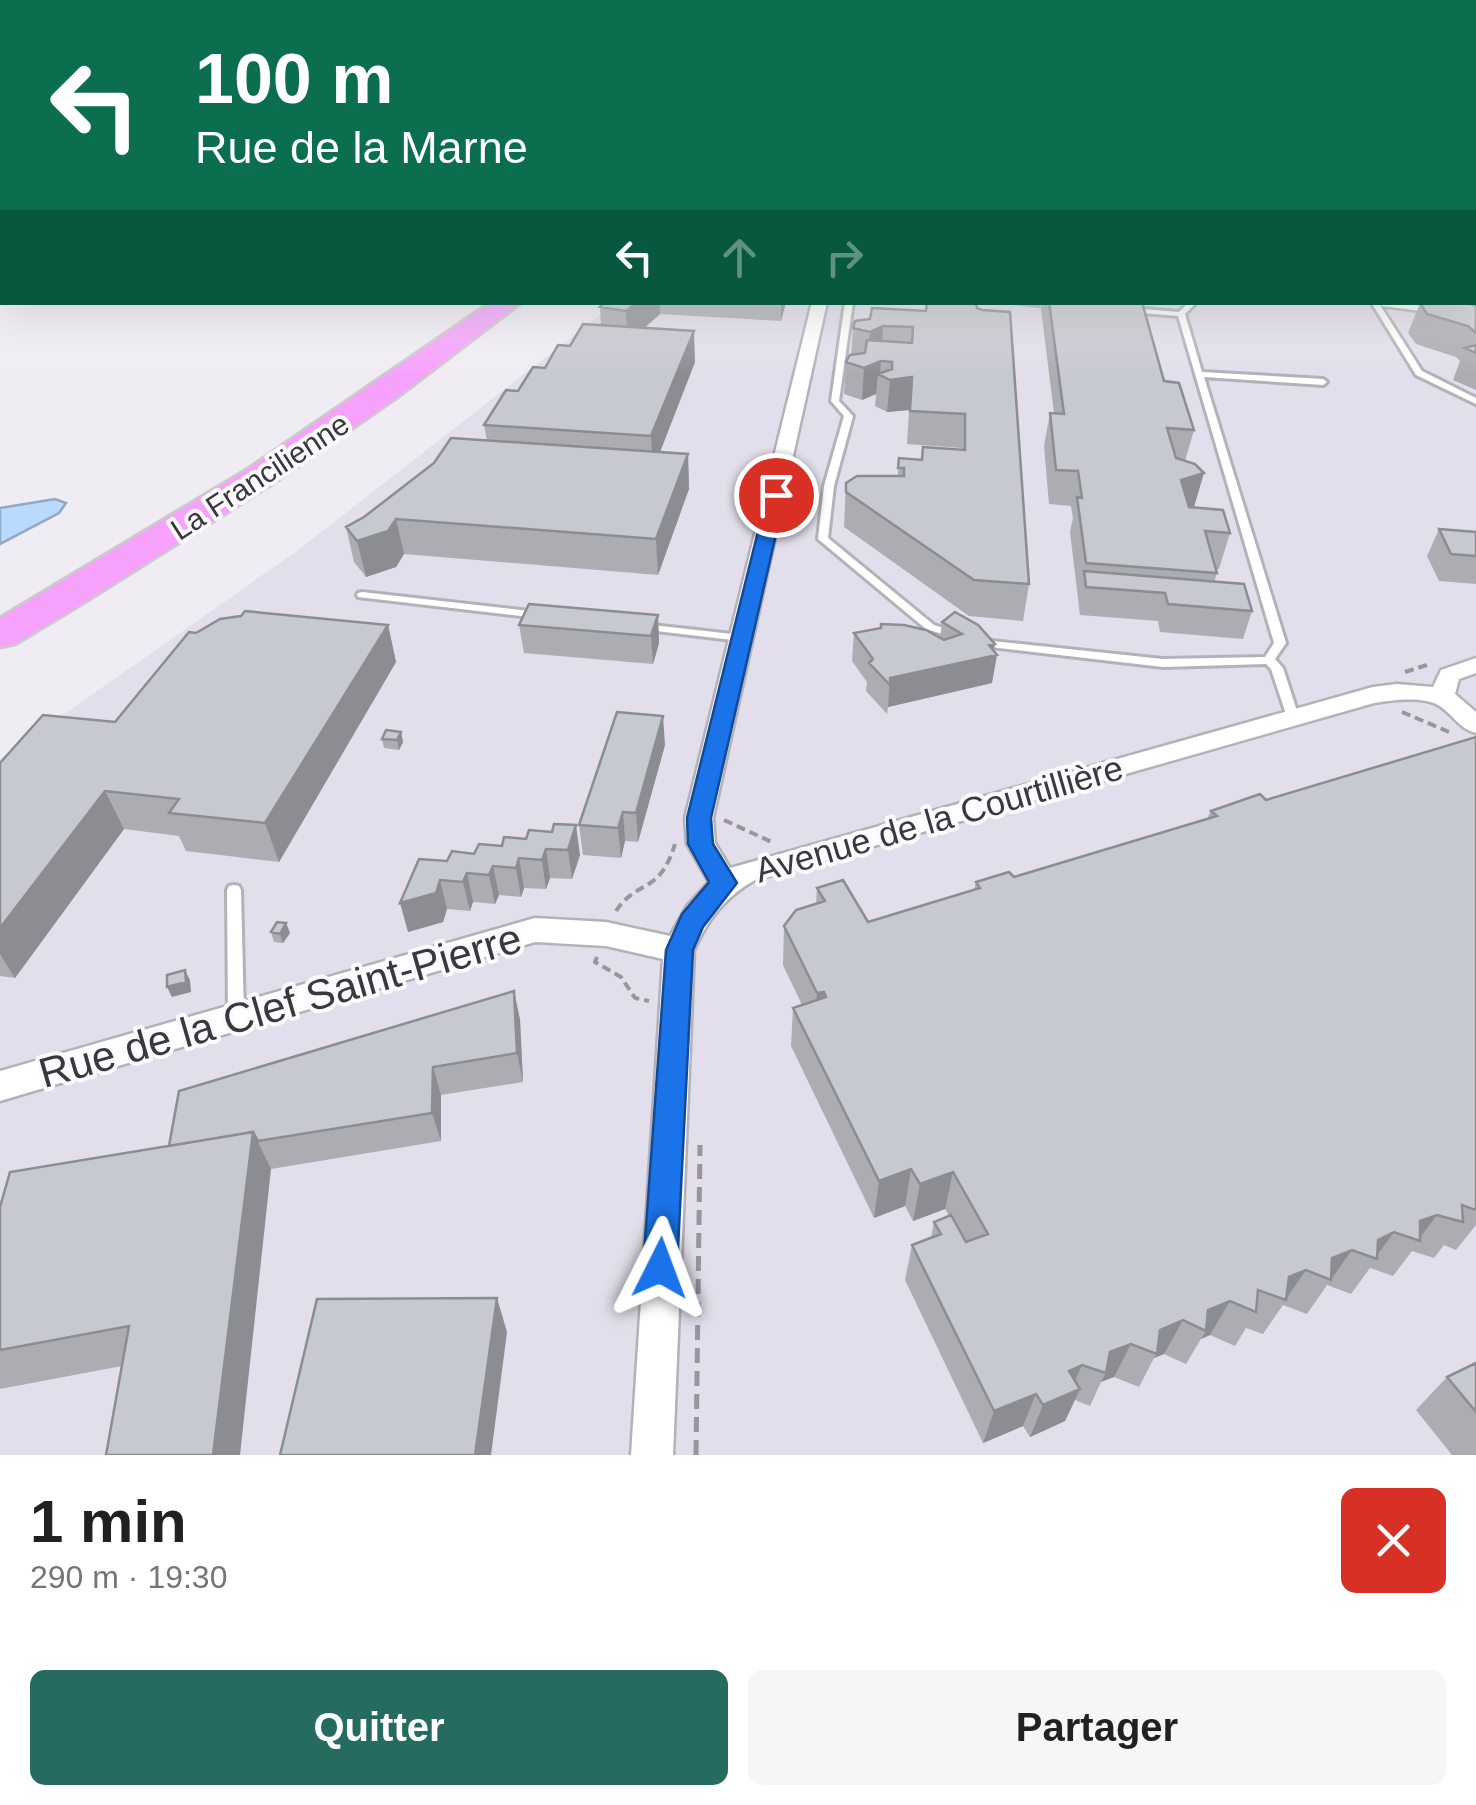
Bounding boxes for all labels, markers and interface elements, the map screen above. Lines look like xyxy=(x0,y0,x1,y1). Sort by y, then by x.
icon: left xyxy=(30,40,160,170)
text: 100 m xyxy=(195,40,393,118)
text: Rue de la Marne xyxy=(195,122,528,173)
icon: left xyxy=(607,230,662,285)
icon: ahead xyxy=(712,230,767,285)
icon: right xyxy=(817,230,872,285)
street label: La Francilienne xyxy=(165,407,355,546)
pin xyxy=(734,453,819,538)
icon: arrive xyxy=(749,468,804,523)
street label: Avenue de la Courtillière xyxy=(751,747,1127,890)
street label: Rue de la Clef Saint-Pierre xyxy=(34,914,527,1097)
position arrow xyxy=(608,1216,712,1320)
text: 1 min xyxy=(30,1488,187,1555)
button: close xyxy=(1341,1488,1446,1593)
text: 290 m · 19:30 xyxy=(30,1559,227,1595)
button: Quitter xyxy=(30,1670,728,1785)
button: Partager xyxy=(748,1670,1446,1785)

